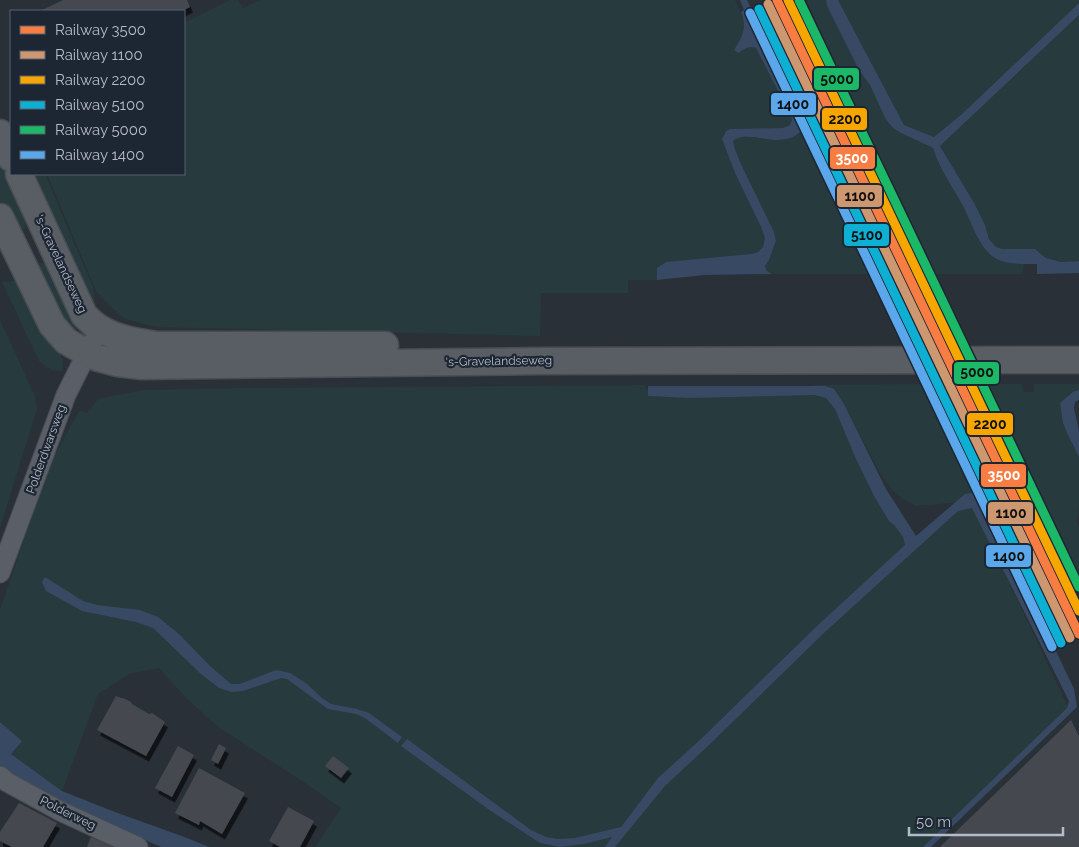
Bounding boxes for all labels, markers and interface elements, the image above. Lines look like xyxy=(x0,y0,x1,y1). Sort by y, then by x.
legend xyxy=(10,10,185,175)
text: Railway 3500 xyxy=(55,21,146,39)
text: Railway 1100 xyxy=(55,46,143,64)
line badge: 5000 xyxy=(813,67,860,91)
text: Railway 2200 xyxy=(55,71,145,89)
text: 5000 xyxy=(820,71,854,87)
line badge: 1400 xyxy=(770,92,817,116)
text: Railway 5100 xyxy=(55,96,144,114)
text: 1400 xyxy=(777,96,809,112)
line badge: 2200 xyxy=(821,107,868,131)
text: 2200 xyxy=(829,111,861,127)
text: Railway 5000 xyxy=(55,121,147,139)
text: Railway 1400 xyxy=(55,146,144,164)
line badge: 3500 xyxy=(829,146,876,170)
text: 3500 xyxy=(836,150,868,166)
line badge: 1100 xyxy=(836,184,883,208)
text: 1100 xyxy=(844,188,876,204)
street label: 's-Gravelandseweg xyxy=(32,213,90,315)
line badge: 5100 xyxy=(843,223,890,247)
text: 5100 xyxy=(851,227,883,243)
street label: 's-Gravelandseweg xyxy=(446,353,552,369)
line badge: 5000 xyxy=(953,361,1000,385)
text: 5000 xyxy=(960,364,994,380)
street label: Polderdwarsweg xyxy=(23,403,69,495)
line badge: 2200 xyxy=(966,412,1014,436)
text: 2200 xyxy=(974,416,1006,432)
line badge: 3500 xyxy=(980,463,1027,488)
text: 3500 xyxy=(988,467,1020,483)
line badge: 1100 xyxy=(987,501,1034,525)
text: 1100 xyxy=(995,505,1027,521)
line badge: 1400 xyxy=(985,544,1032,568)
text: 1400 xyxy=(993,548,1025,564)
street label: Polderweg xyxy=(38,793,98,833)
scale bar xyxy=(909,804,1063,836)
text: 50 m xyxy=(916,813,951,831)

